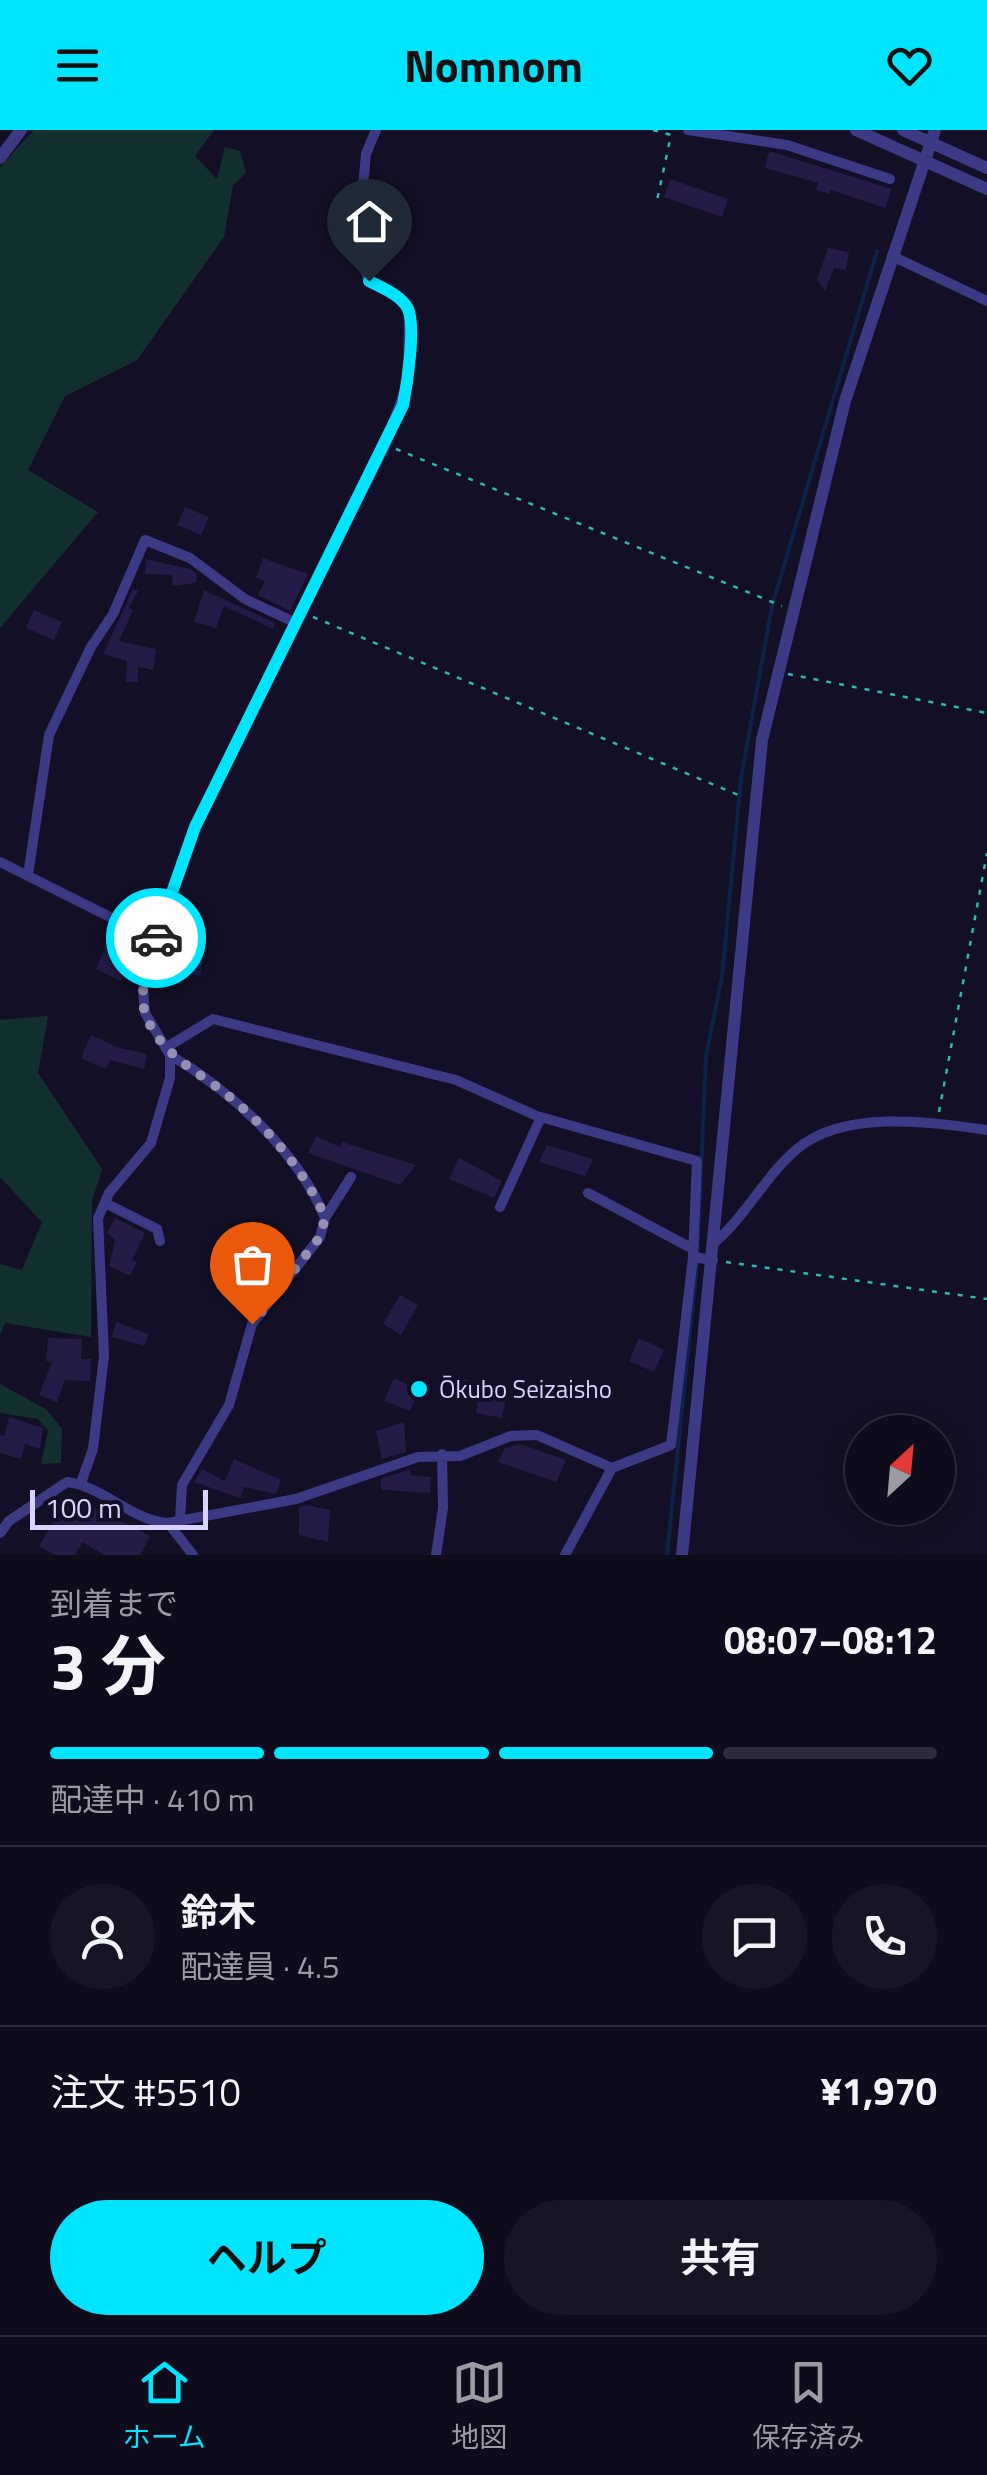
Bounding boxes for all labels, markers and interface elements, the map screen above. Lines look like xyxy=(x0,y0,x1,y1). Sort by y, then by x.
text: Nomnom xyxy=(404,31,583,99)
icon: menu xyxy=(50,38,105,93)
icon: heart xyxy=(882,38,937,93)
pin xyxy=(327,179,412,282)
icon: home xyxy=(342,194,397,249)
courier xyxy=(106,888,206,988)
icon: car xyxy=(129,911,184,966)
pin xyxy=(210,1222,295,1325)
icon: bag xyxy=(225,1237,280,1292)
place label: Ōkubo Seizaisho xyxy=(439,1370,612,1408)
marker: Ōkubo Seizaisho xyxy=(408,1378,430,1400)
north arrow xyxy=(845,1415,955,1525)
map controls xyxy=(845,1415,955,1525)
scale bar xyxy=(30,1485,208,1530)
text: 100 m xyxy=(45,1486,122,1529)
text: 到着まで xyxy=(50,1579,178,1627)
text: 08:07–08:12 xyxy=(724,1611,937,1669)
text: 3 分 xyxy=(50,1615,166,1714)
text: 配達中 · 410 m xyxy=(50,1775,255,1823)
text: 鈴木 xyxy=(180,1883,256,1941)
button: person xyxy=(50,1884,155,1989)
button: chat xyxy=(702,1884,807,1989)
button: phone xyxy=(832,1884,937,1989)
text: 配達員 · 4.5 xyxy=(180,1942,340,1990)
text: ¥1,970 xyxy=(821,2062,937,2120)
text: 注文 #5510 xyxy=(50,2063,241,2121)
button: ヘルプ xyxy=(50,2200,484,2315)
button: 共有 xyxy=(504,2200,937,2315)
tab: ホーム xyxy=(123,2355,206,2458)
tab: 地図 xyxy=(451,2355,507,2458)
tab: 保存済み xyxy=(752,2355,864,2458)

